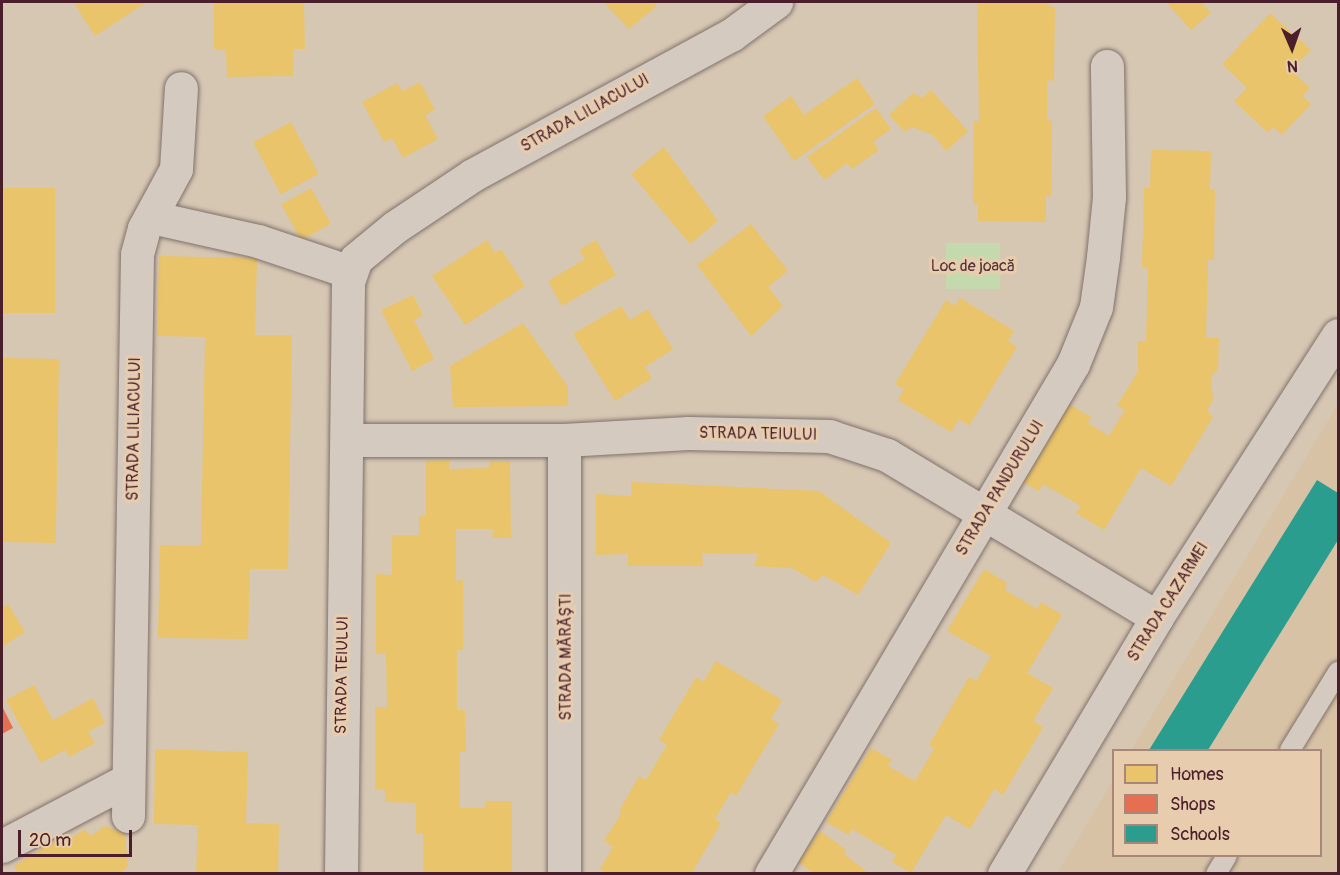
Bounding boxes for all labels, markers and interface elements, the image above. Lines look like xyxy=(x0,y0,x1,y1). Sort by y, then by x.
north arrow xyxy=(1262,18,1322,78)
text: N xyxy=(1287,56,1298,76)
street label: STRADA LILIACULUI xyxy=(517,70,653,156)
park label: Loc de joacă xyxy=(931,256,1015,276)
street label: STRADA LILIACULUI xyxy=(123,357,145,501)
street label: STRADA PANDURULUI xyxy=(952,417,1048,559)
street label: STRADA TEIULUI xyxy=(699,423,817,445)
street label: STRADA CAZARMEI xyxy=(1124,539,1212,665)
street label: STRADA MĂRĂȘTI xyxy=(556,593,576,721)
street label: STRADA TEIULUI xyxy=(331,616,353,734)
legend xyxy=(1112,749,1322,857)
text: Homes xyxy=(1170,763,1223,786)
text: Shops xyxy=(1170,793,1215,816)
scale bar xyxy=(21,818,135,856)
text: Schools xyxy=(1170,823,1230,846)
text: 20 m xyxy=(29,829,71,852)

